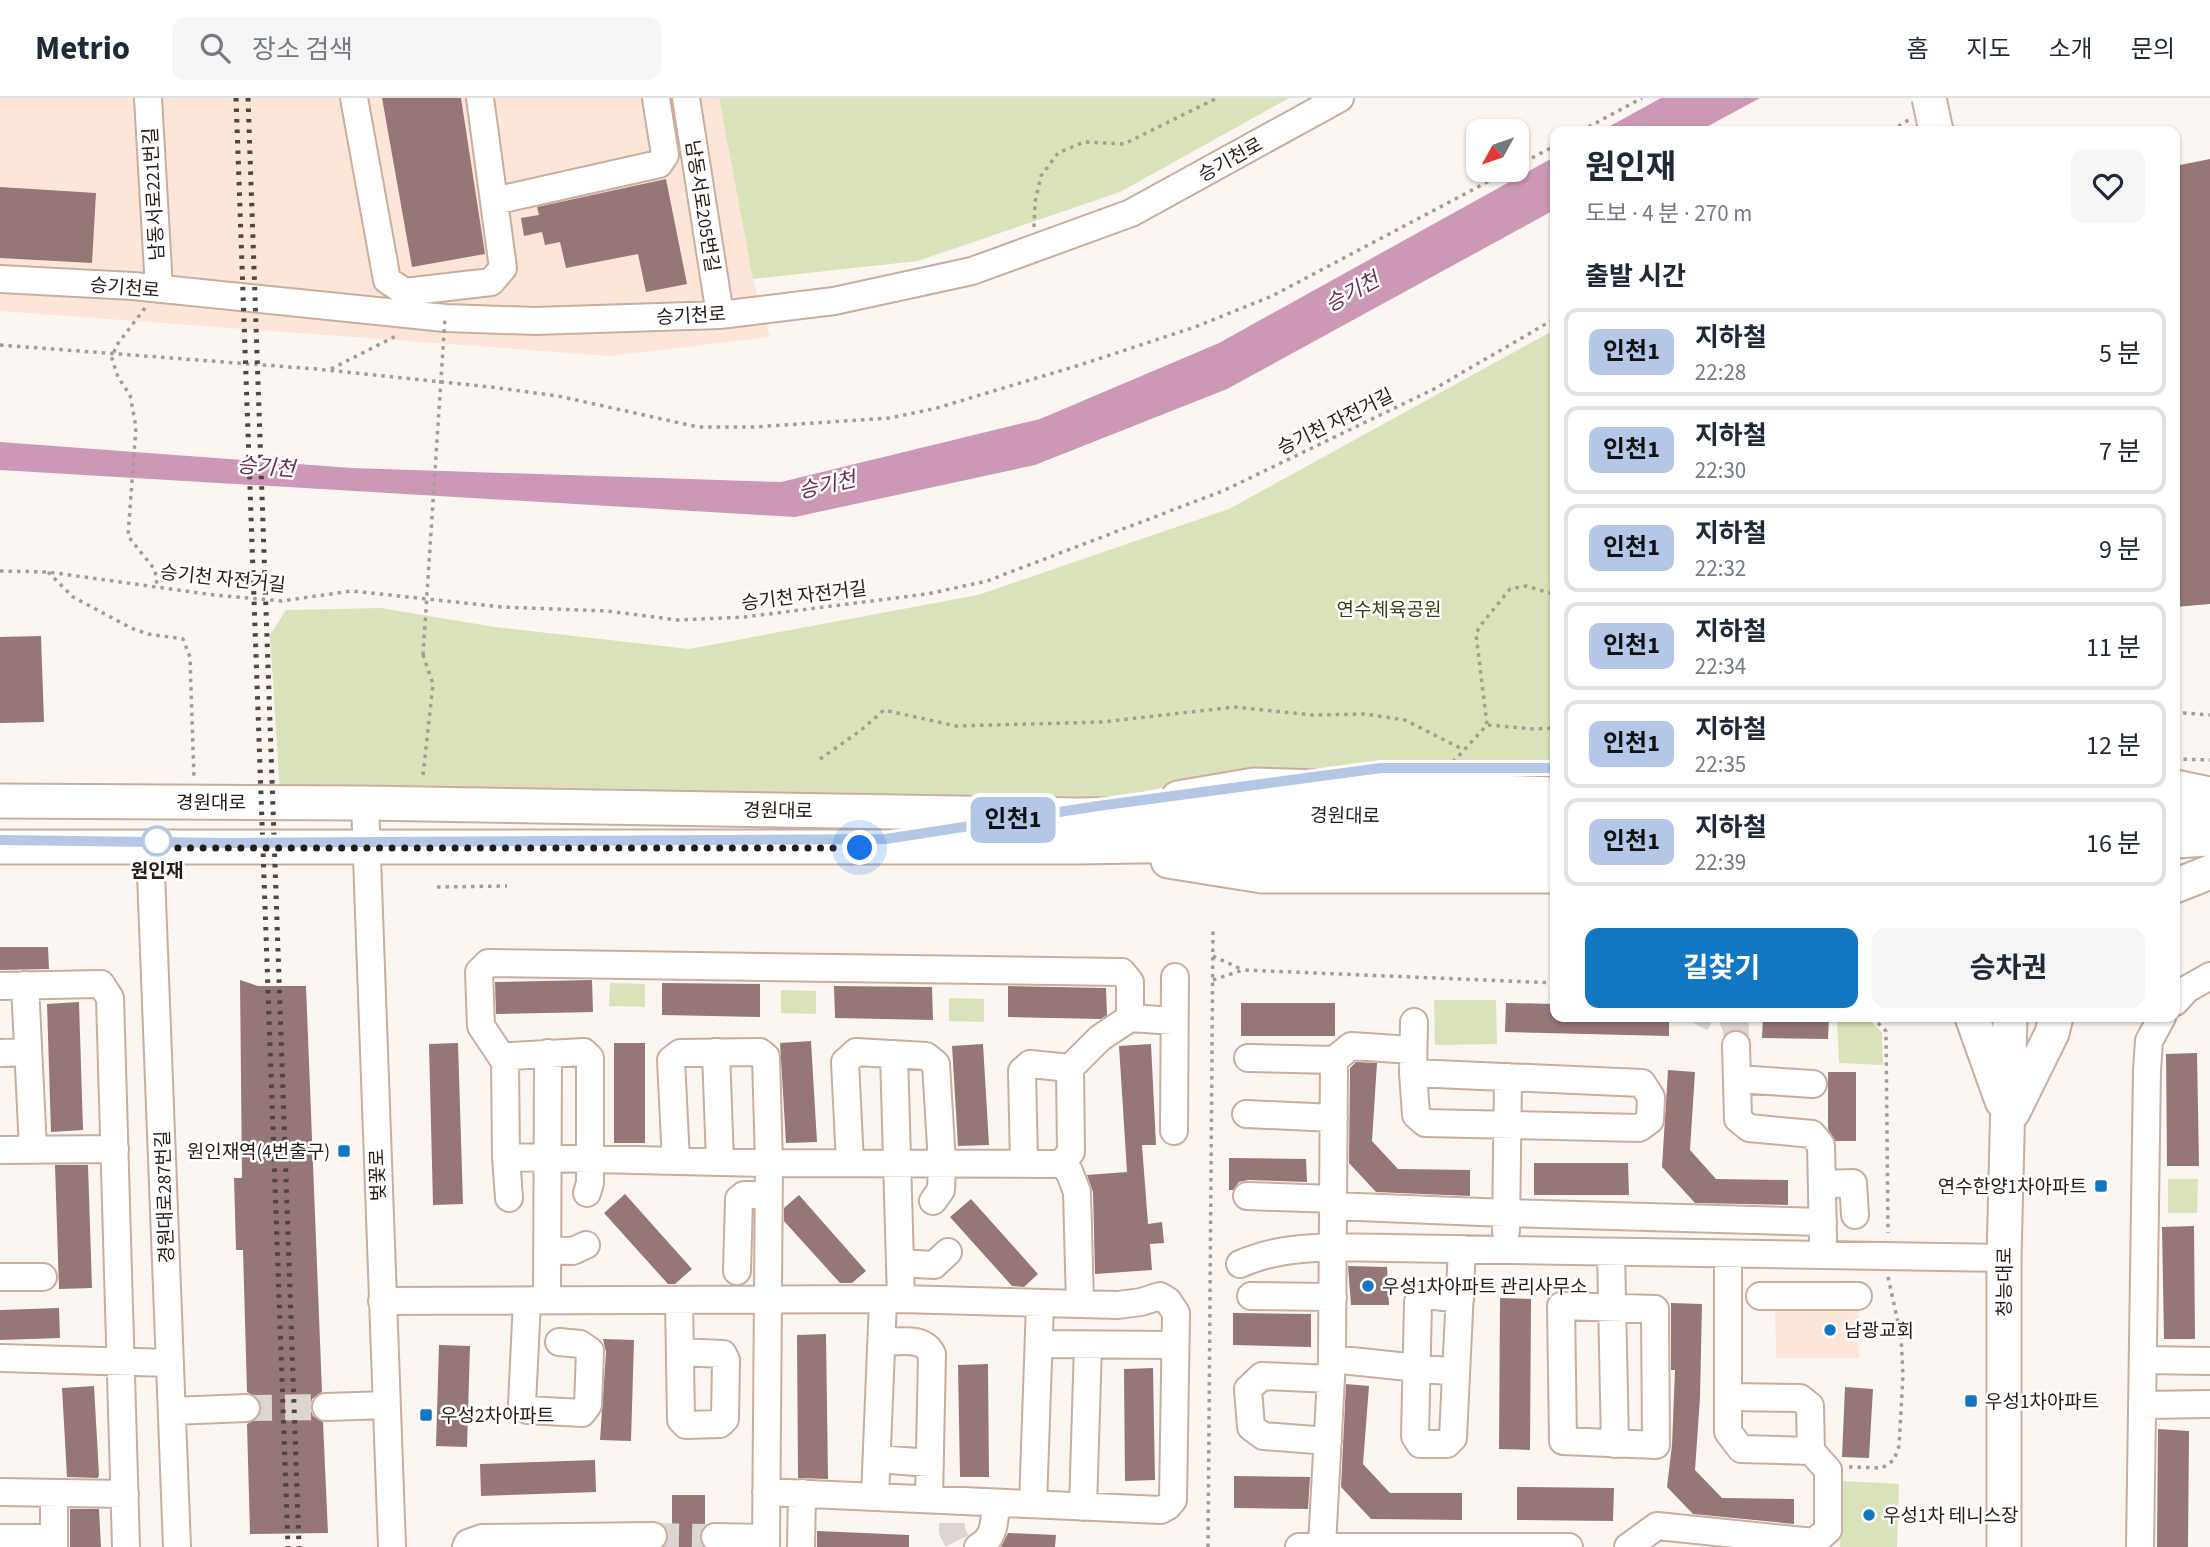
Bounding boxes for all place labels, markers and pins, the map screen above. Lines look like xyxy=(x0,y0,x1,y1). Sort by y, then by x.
marker: 원인재 xyxy=(142,826,172,856)
place label: 원인재 xyxy=(131,858,183,885)
place label: 원인재역(4번출구) xyxy=(187,1139,330,1166)
marker: 원인재역(4번출구) xyxy=(336,1143,352,1159)
place label: 연수한양1차아파트 xyxy=(1938,1174,2087,1201)
marker: 연수한양1차아파트 xyxy=(2093,1178,2109,1194)
place label: 우성1차아파트 관리사무소 xyxy=(1382,1274,1588,1301)
marker: 우성1차아파트 관리사무소 xyxy=(1360,1278,1376,1294)
place label: 남광교회 xyxy=(1844,1318,1914,1345)
marker: 남광교회 xyxy=(1822,1322,1838,1338)
place label: 우성1차아파트 xyxy=(1985,1389,2099,1416)
marker: 우성1차아파트 xyxy=(1963,1393,1979,1409)
place label: 우성2차아파트 xyxy=(440,1403,554,1430)
marker: 우성2차아파트 xyxy=(418,1407,434,1423)
place label: 우성1차 테니스장 xyxy=(1883,1503,2019,1530)
marker: 우성1차 테니스장 xyxy=(1861,1507,1877,1523)

